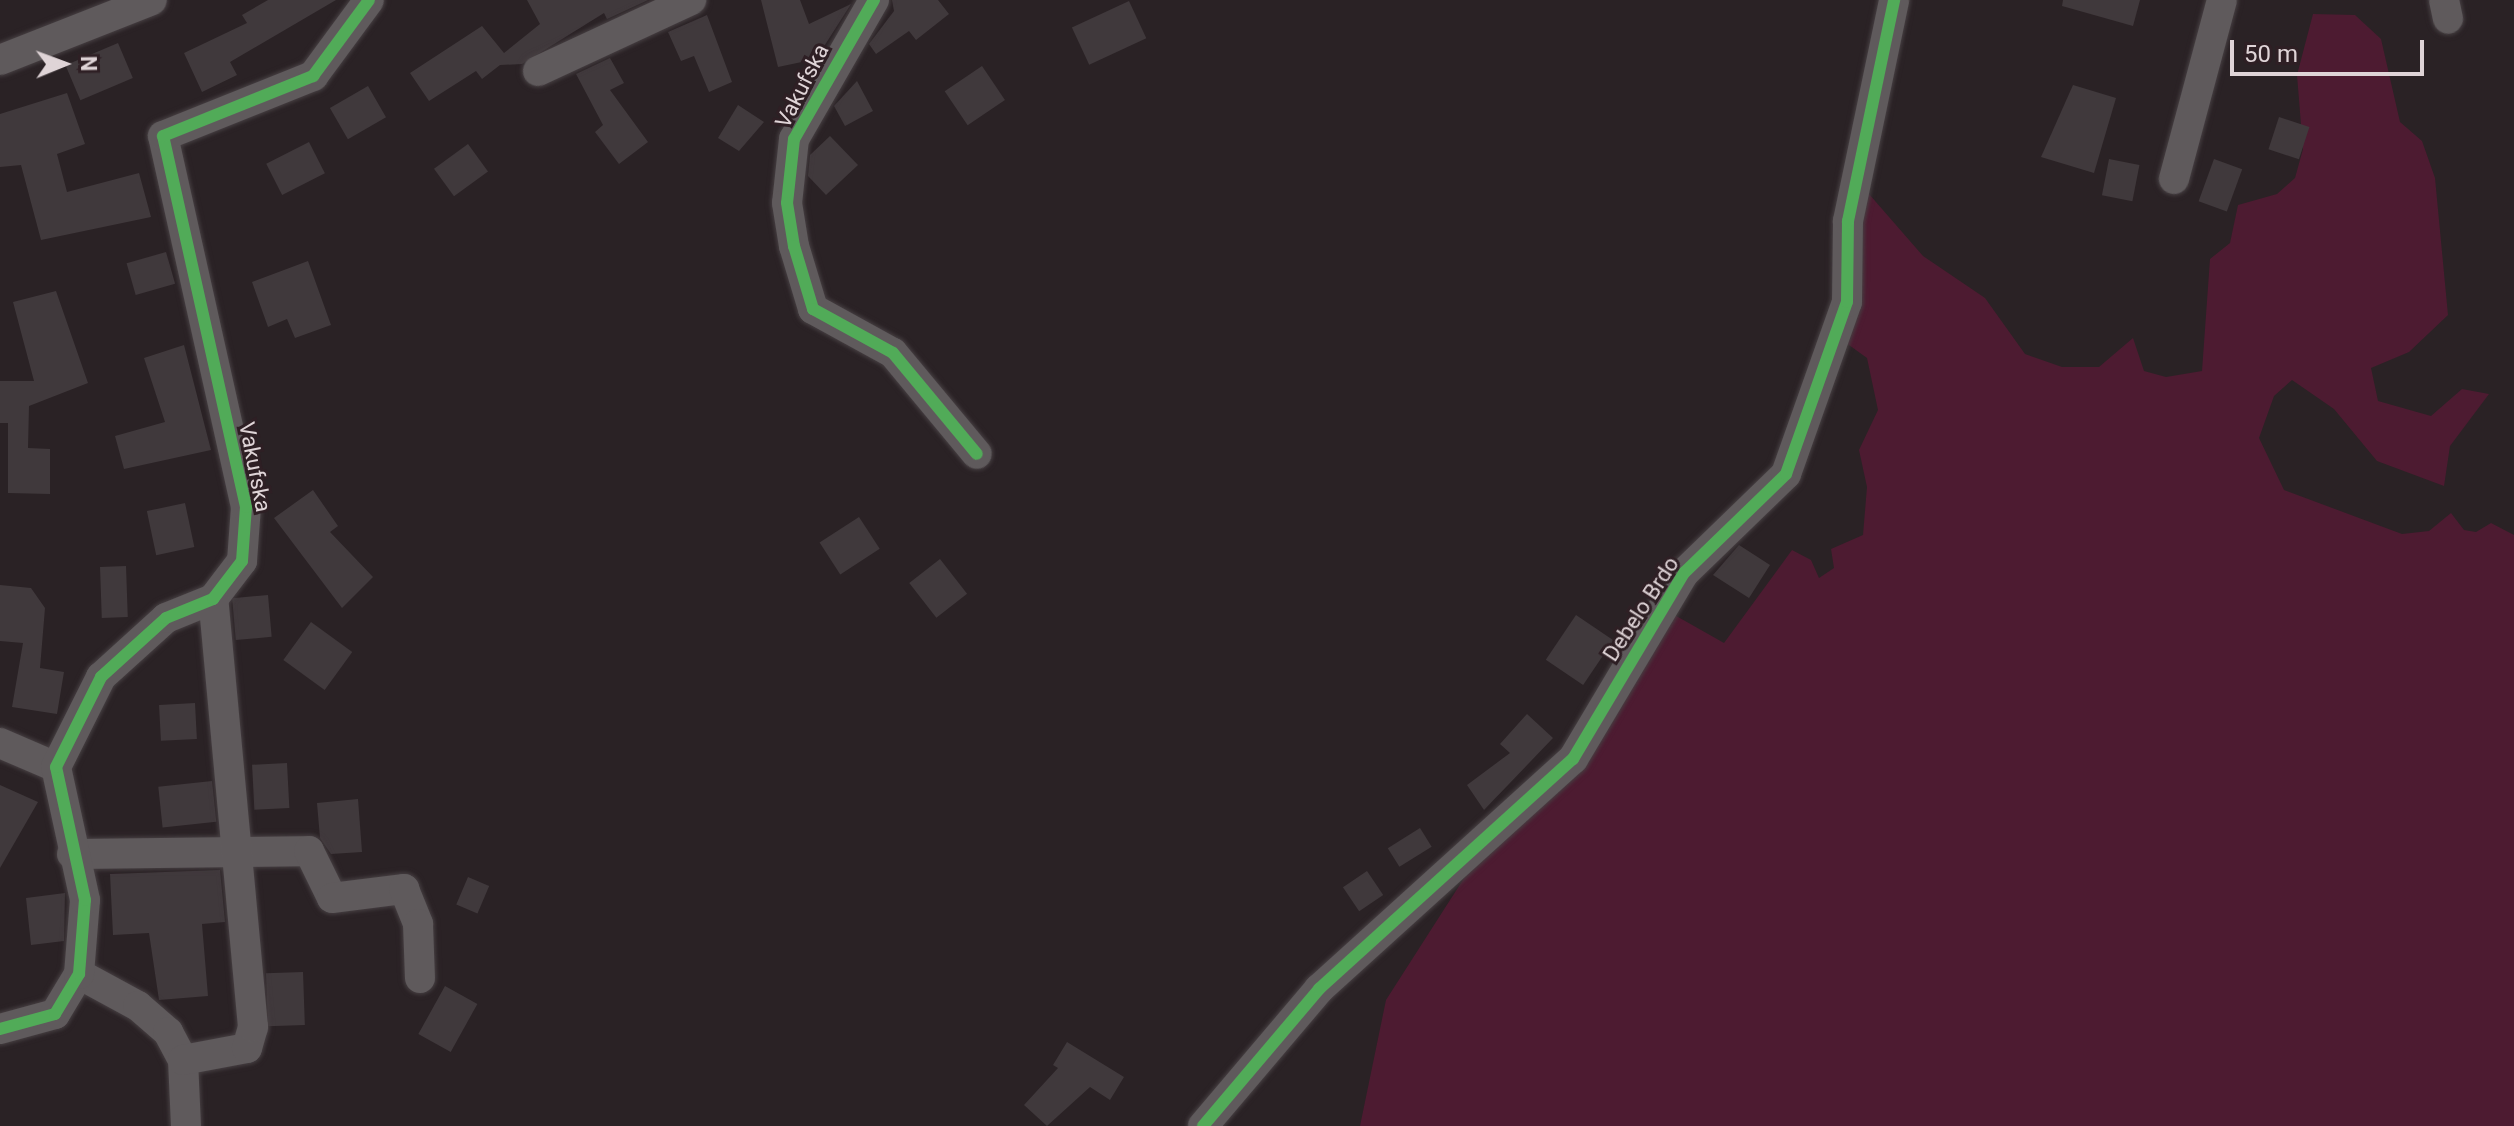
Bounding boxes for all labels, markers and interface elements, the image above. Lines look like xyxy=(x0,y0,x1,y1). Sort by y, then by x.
north arrow xyxy=(24,24,104,104)
scale bar xyxy=(2234,24,2428,74)
street label: Vakufska xyxy=(770,40,834,132)
text: 50 m xyxy=(2244,40,2298,68)
text: N xyxy=(76,56,101,72)
street label: Vakufska xyxy=(233,420,277,514)
street label: Debelo Brdo xyxy=(1597,552,1685,666)

